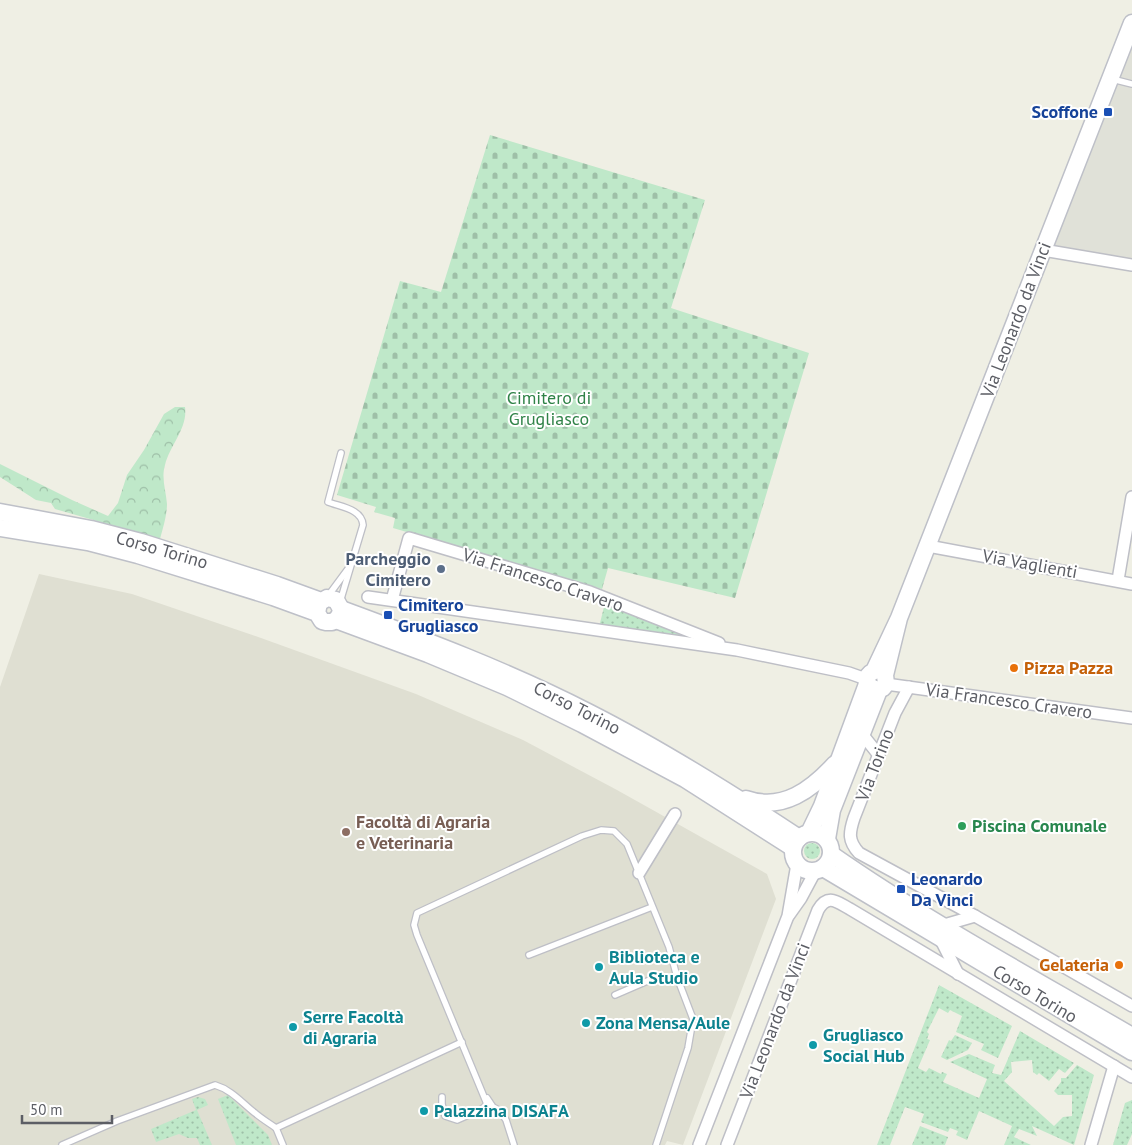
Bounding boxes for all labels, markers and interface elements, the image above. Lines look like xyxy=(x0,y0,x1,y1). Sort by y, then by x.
place label: Scoffone xyxy=(1031,100,1098,123)
marker: Scoffone xyxy=(1102,106,1114,118)
street label: Via Leonardo da Vinci xyxy=(975,239,1056,402)
park label: Cimitero di Grugliasco xyxy=(507,386,591,430)
street label: Corso Torino xyxy=(113,525,211,574)
street label: Via Francesco Cravero xyxy=(459,542,627,616)
street label: Via Vaglienti xyxy=(980,544,1079,583)
place label: Parcheggio Cimitero xyxy=(346,547,431,591)
marker: Parcheggio Cimitero xyxy=(435,563,447,575)
place label: Cimitero Grugliasco xyxy=(398,593,479,637)
marker: Cimitero Grugliasco xyxy=(382,609,394,621)
place label: Pizza Pazza xyxy=(1024,656,1113,679)
marker: Pizza Pazza xyxy=(1008,662,1020,674)
street label: Corso Torino xyxy=(530,676,625,739)
street label: Via Francesco Cravero xyxy=(923,677,1094,724)
street label: Via Torino xyxy=(850,725,899,805)
place label: Facoltà di Agraria e Veterinaria xyxy=(356,810,490,854)
place label: Piscina Comunale xyxy=(972,814,1107,837)
marker: Piscina Comunale xyxy=(956,820,968,832)
marker: Facoltà di Agraria e Veterinaria xyxy=(340,826,352,838)
place label: Leonardo Da Vinci xyxy=(911,867,983,911)
marker: Leonardo Da Vinci xyxy=(895,883,907,895)
street label: Via Leonardo da Vinci xyxy=(734,940,815,1103)
place label: Biblioteca e Aula Studio xyxy=(609,945,700,989)
place label: Gelateria xyxy=(1039,953,1109,976)
street label: Corso Torino xyxy=(989,959,1082,1028)
marker: Gelateria xyxy=(1113,959,1125,971)
marker: Biblioteca e Aula Studio xyxy=(593,961,605,973)
place label: Serre Facoltà di Agraria xyxy=(303,1005,404,1049)
place label: Zona Mensa/Aule xyxy=(596,1011,730,1034)
marker: Zona Mensa/Aule xyxy=(580,1017,592,1029)
marker: Serre Facoltà di Agraria xyxy=(287,1021,299,1033)
place label: Grugliasco Social Hub xyxy=(823,1023,905,1067)
marker: Grugliasco Social Hub xyxy=(807,1039,819,1051)
scale bar xyxy=(22,1092,112,1124)
place label: Palazzina DISAFA xyxy=(434,1099,569,1122)
text: 50 m xyxy=(30,1100,63,1119)
marker: Palazzina DISAFA xyxy=(418,1105,430,1117)

